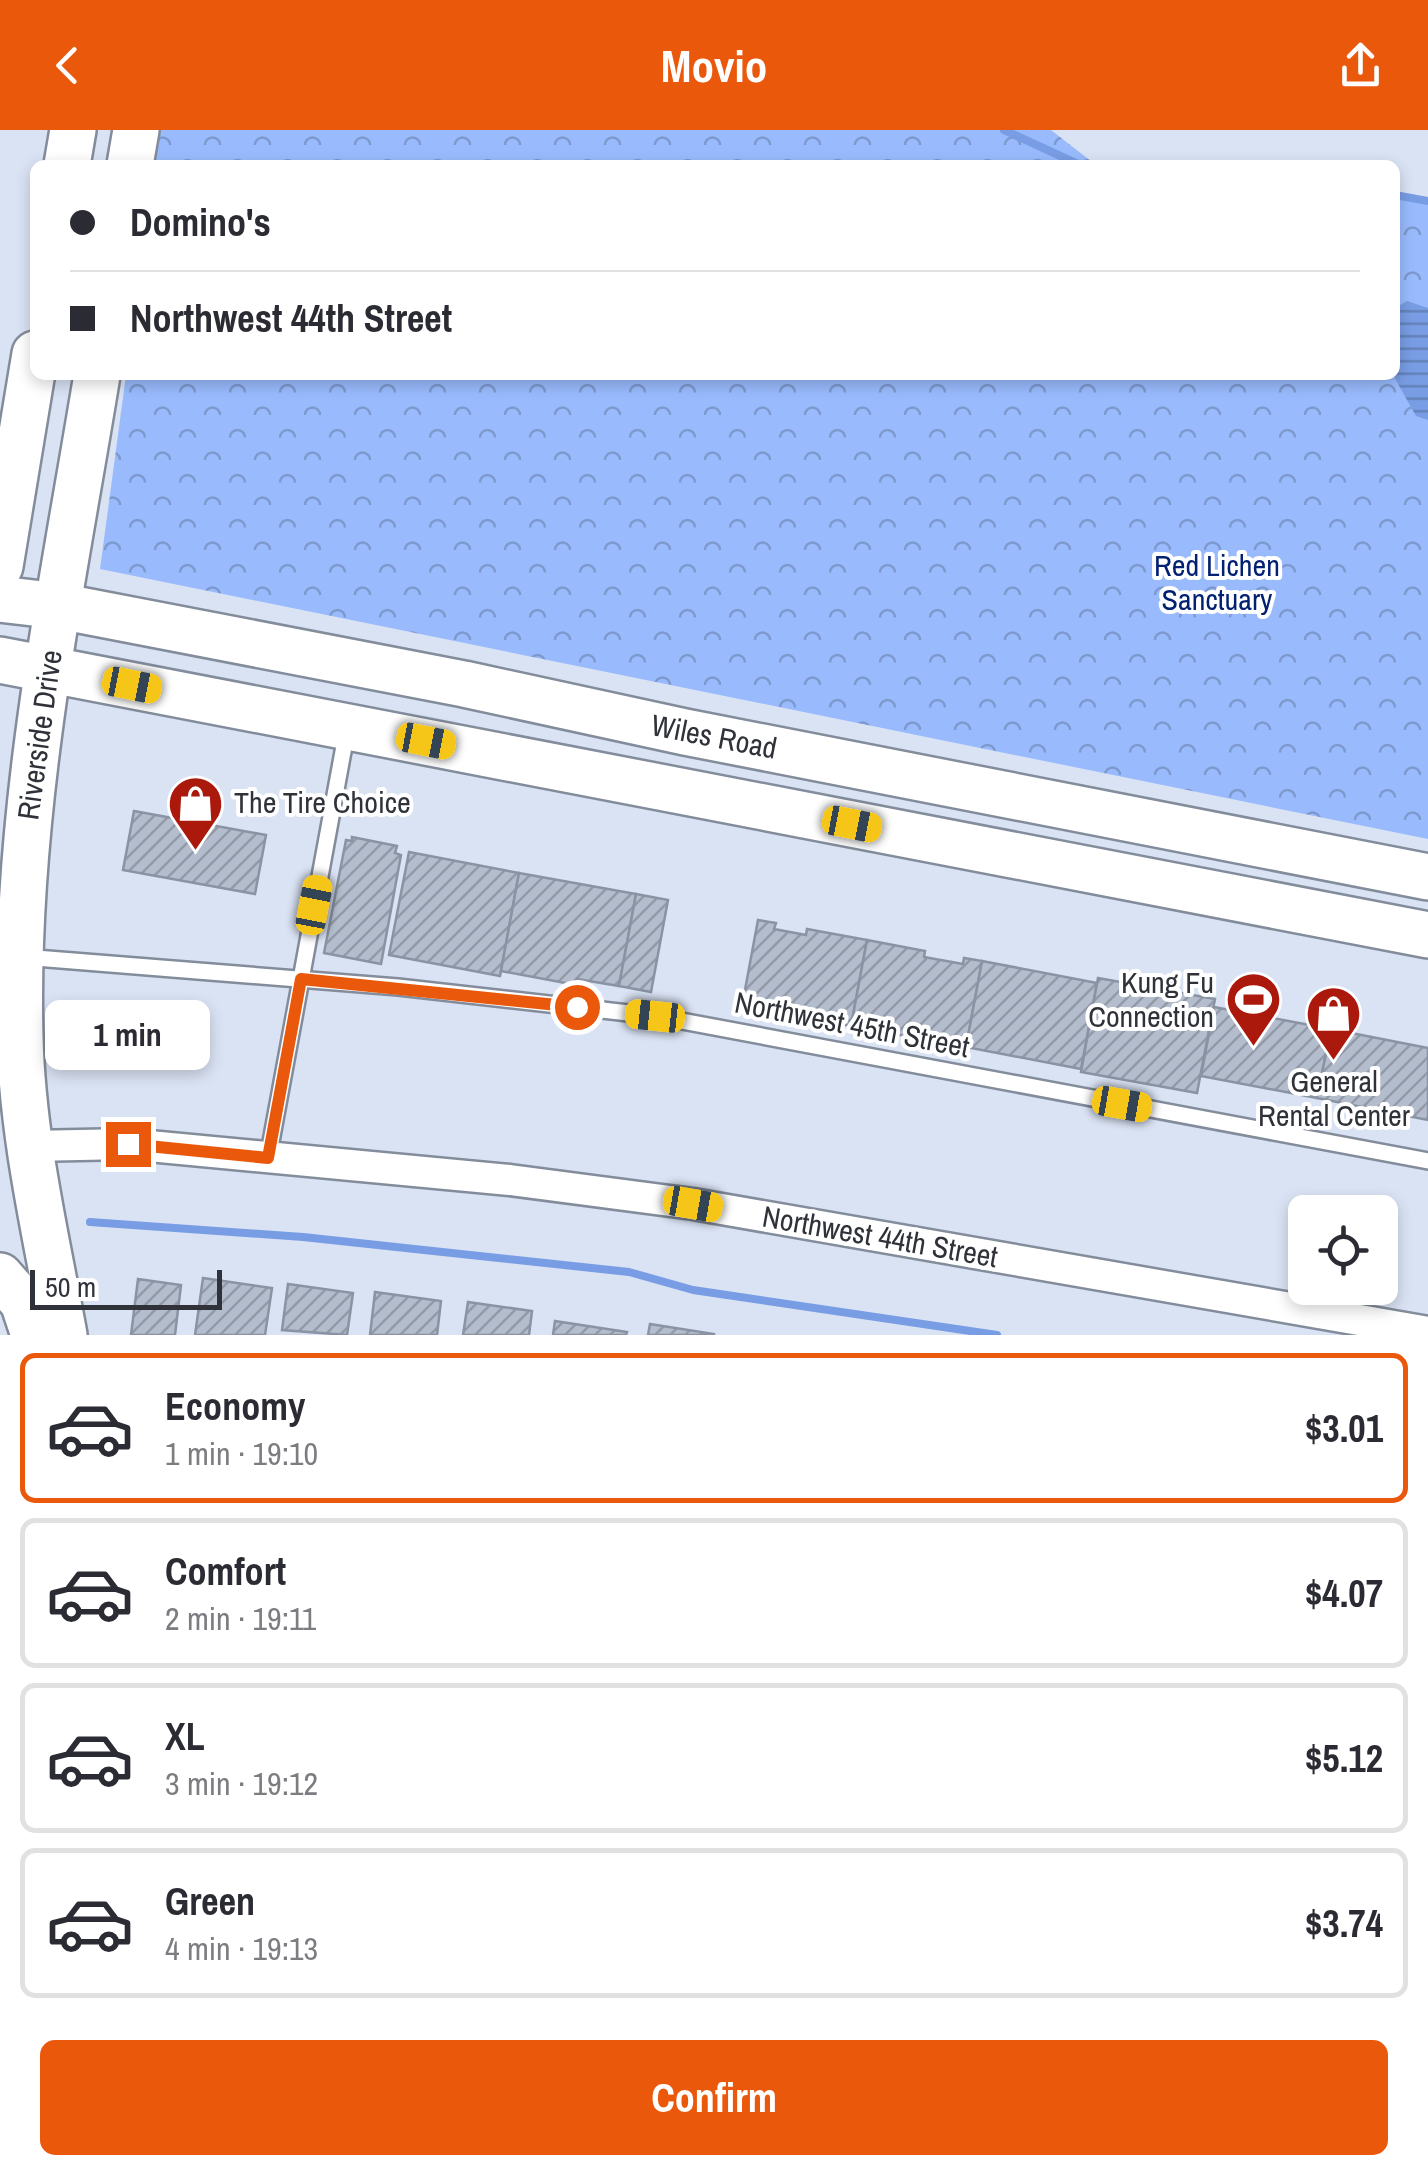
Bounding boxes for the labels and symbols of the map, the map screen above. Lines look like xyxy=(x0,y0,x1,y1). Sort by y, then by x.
park label: Red Lichen Sanctuary xyxy=(1154,545,1280,619)
street label: Riverside Drive xyxy=(7,647,71,822)
car xyxy=(100,665,164,705)
street label: Wiles Road xyxy=(648,704,780,768)
car xyxy=(394,721,458,761)
shop icon: The Tire Choice xyxy=(165,773,225,852)
place label: The Tire Choice xyxy=(234,782,411,822)
car xyxy=(820,804,884,844)
car xyxy=(294,873,334,937)
place label: Kung Fu Connection xyxy=(1088,962,1214,1036)
sports icon: Kung Fu Connection xyxy=(1223,970,1283,1049)
street label: Northwest 45th Street xyxy=(732,982,973,1066)
shop icon: General Rental Center xyxy=(1304,984,1364,1063)
route start xyxy=(555,985,600,1030)
car xyxy=(624,998,686,1034)
callout: 1 min xyxy=(46,999,210,1069)
place label: General Rental Center xyxy=(1258,1061,1411,1135)
car xyxy=(1090,1084,1154,1124)
route end xyxy=(106,1122,151,1167)
car xyxy=(661,1184,725,1224)
street label: Northwest 44th Street xyxy=(760,1196,1001,1276)
scale bar xyxy=(30,1265,222,1310)

